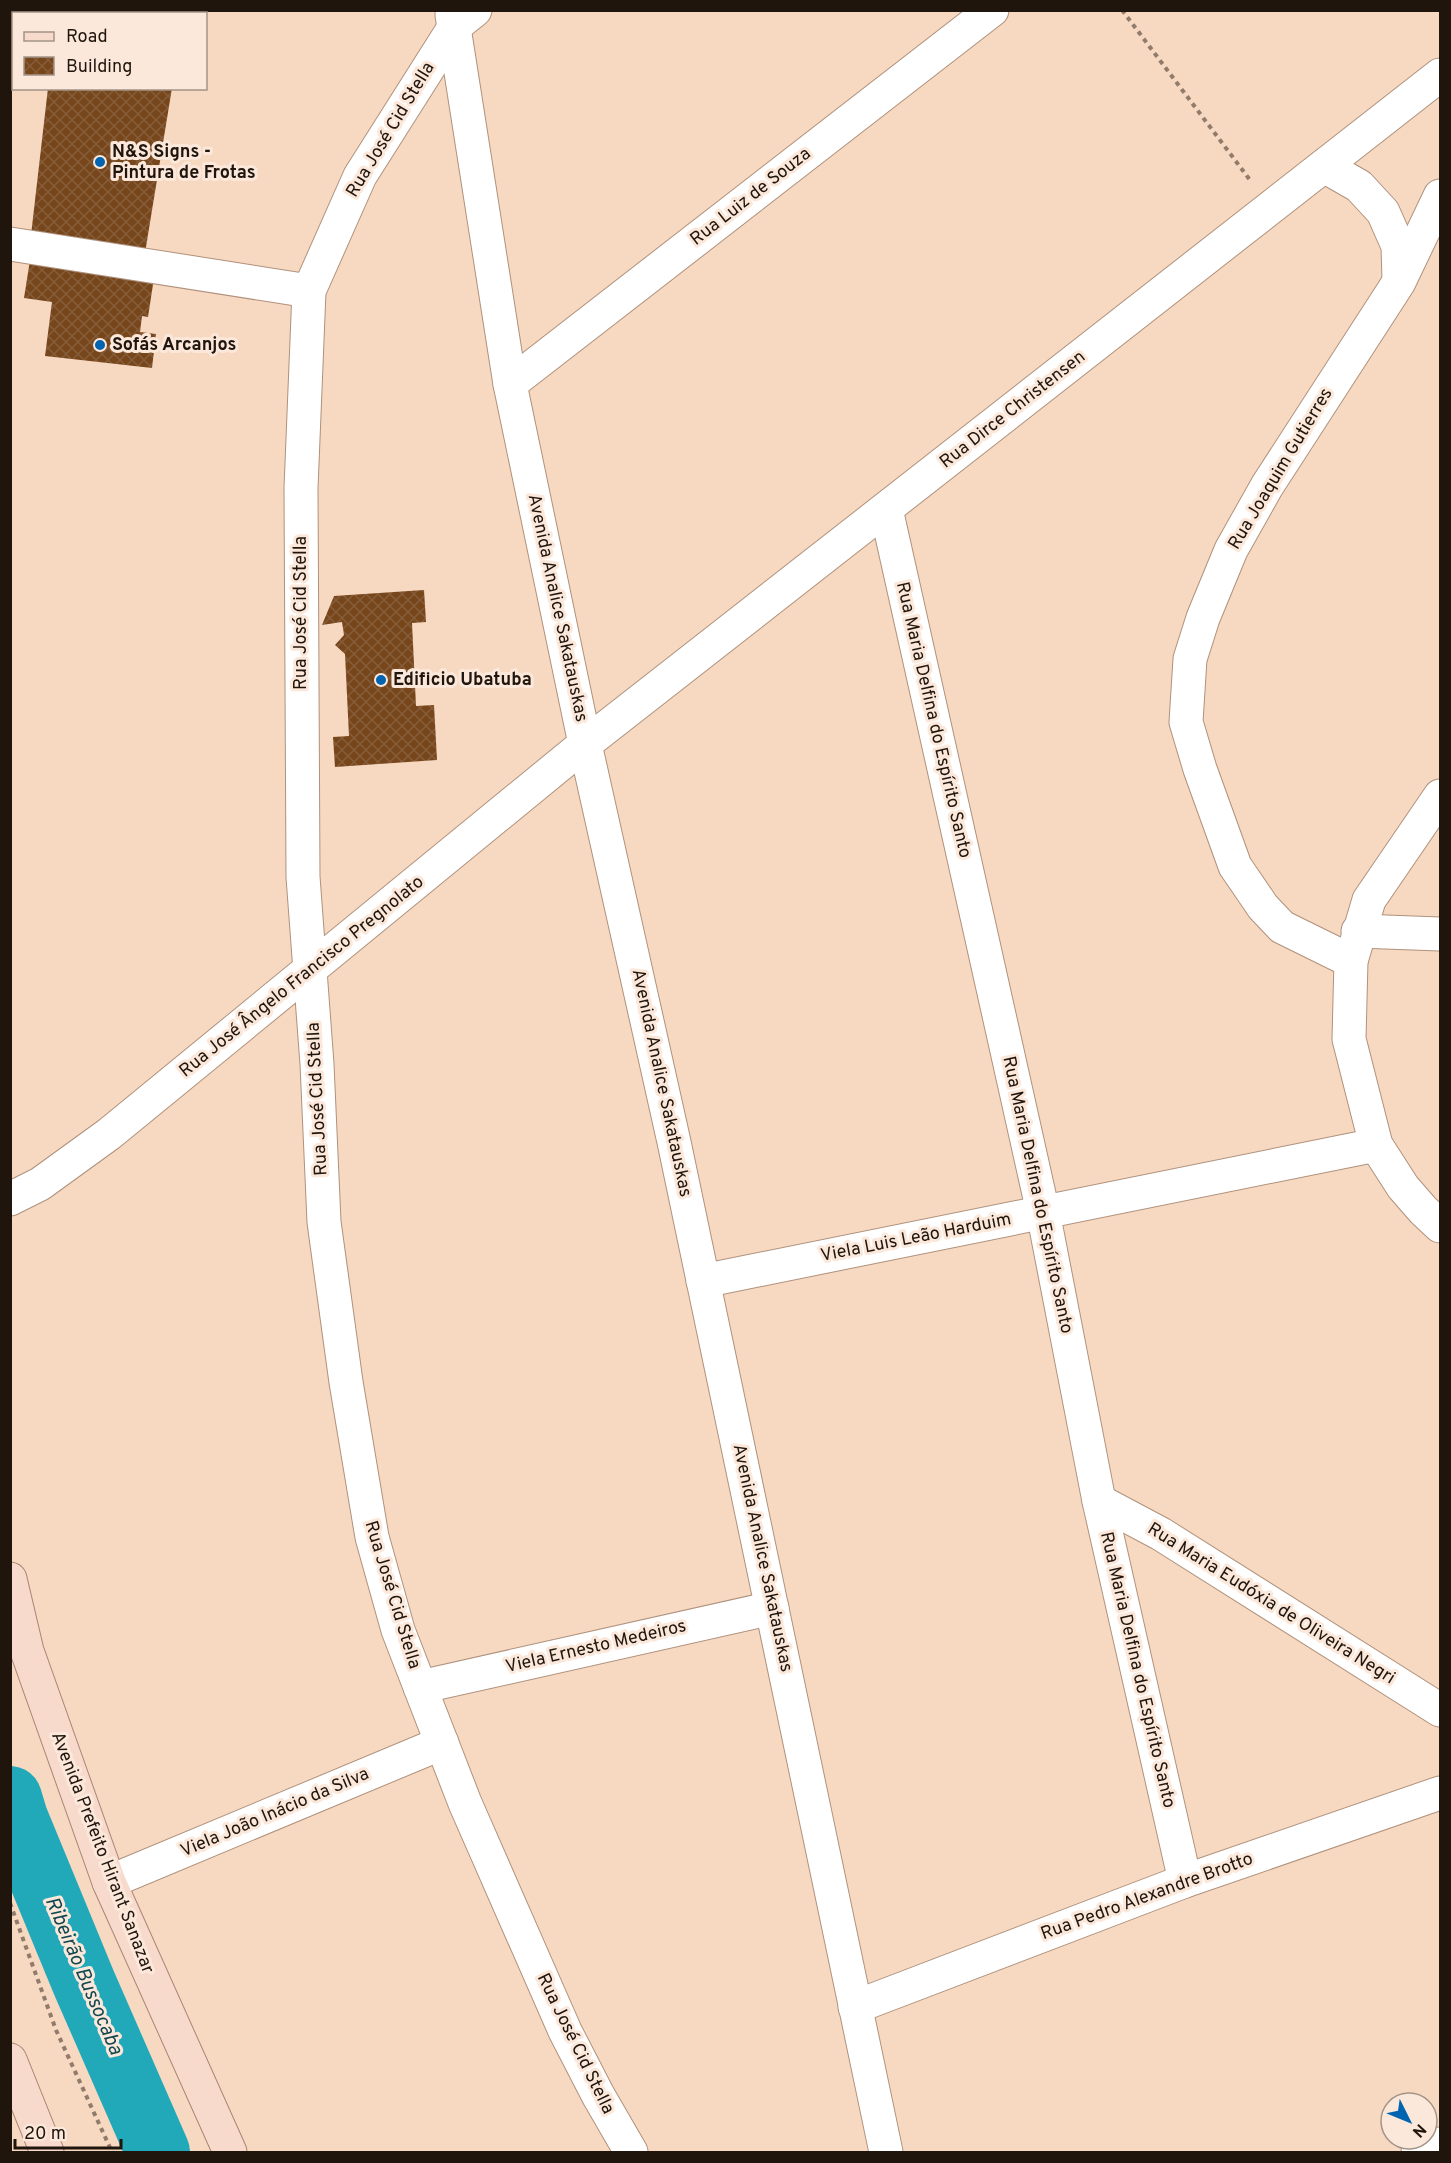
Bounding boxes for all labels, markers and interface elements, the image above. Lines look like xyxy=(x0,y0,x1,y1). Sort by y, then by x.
legend xyxy=(12,12,207,90)
text: Road xyxy=(66,26,108,49)
text: Building xyxy=(66,56,132,79)
street label: Rua José Cid Stella xyxy=(342,58,440,202)
place label: N&S Signs - Pintura de Frotas xyxy=(112,141,256,185)
street label: Rua Luiz de Souza xyxy=(686,143,816,251)
marker: N&S Signs - Pintura de Frotas xyxy=(93,155,107,169)
place label: Sofás Arcanjos xyxy=(112,334,236,357)
marker: Sofás Arcanjos xyxy=(93,338,107,352)
street label: Rua Dirce Christensen xyxy=(935,346,1091,474)
street label: Rua Joaquim Gutierres xyxy=(1224,384,1338,554)
street label: Avenida Analice Sakatauskas xyxy=(522,492,592,724)
street label: Rua José Cid Stella xyxy=(290,536,313,690)
street label: Rua Maria Delfina do Espírito Santo xyxy=(890,580,976,860)
place label: Edificio Ubatuba xyxy=(393,669,532,692)
marker: Edificio Ubatuba xyxy=(374,673,388,687)
street label: Rua José Ângelo Francisco Pregnolato xyxy=(174,870,429,1083)
street label: Avenida Analice Sakatauskas xyxy=(626,967,696,1199)
street label: Rua José Cid Stella xyxy=(302,1022,334,1176)
street label: Rua Maria Delfina do Espírito Santo xyxy=(996,1054,1078,1336)
street label: Viela Luis Leão Harduim xyxy=(819,1208,1013,1268)
street label: Avenida Analice Sakatauskas xyxy=(727,1442,797,1674)
street label: Rua José Cid Stella xyxy=(359,1518,425,1672)
street label: Rua Maria Eudóxia de Oliveira Negri xyxy=(1143,1518,1399,1690)
street label: Rua Maria Delfina do Espírito Santo xyxy=(1094,1530,1180,1810)
street label: Viela Ernesto Medeiros xyxy=(503,1615,689,1679)
street label: Avenida Prefeito Hirant Sanazar xyxy=(45,1729,159,1977)
street label: Viela João Inácio da Silva xyxy=(177,1763,373,1863)
street label: Rua Pedro Alexandre Brotto xyxy=(1038,1848,1256,1946)
water label: Ribeirão Bussocaba xyxy=(38,1893,128,2060)
street label: Rua José Cid Stella xyxy=(531,1970,619,2118)
north arrow xyxy=(1379,2091,1439,2151)
scale bar xyxy=(15,2112,122,2150)
text: N xyxy=(1407,2119,1430,2141)
text: 20 m xyxy=(24,2123,66,2146)

